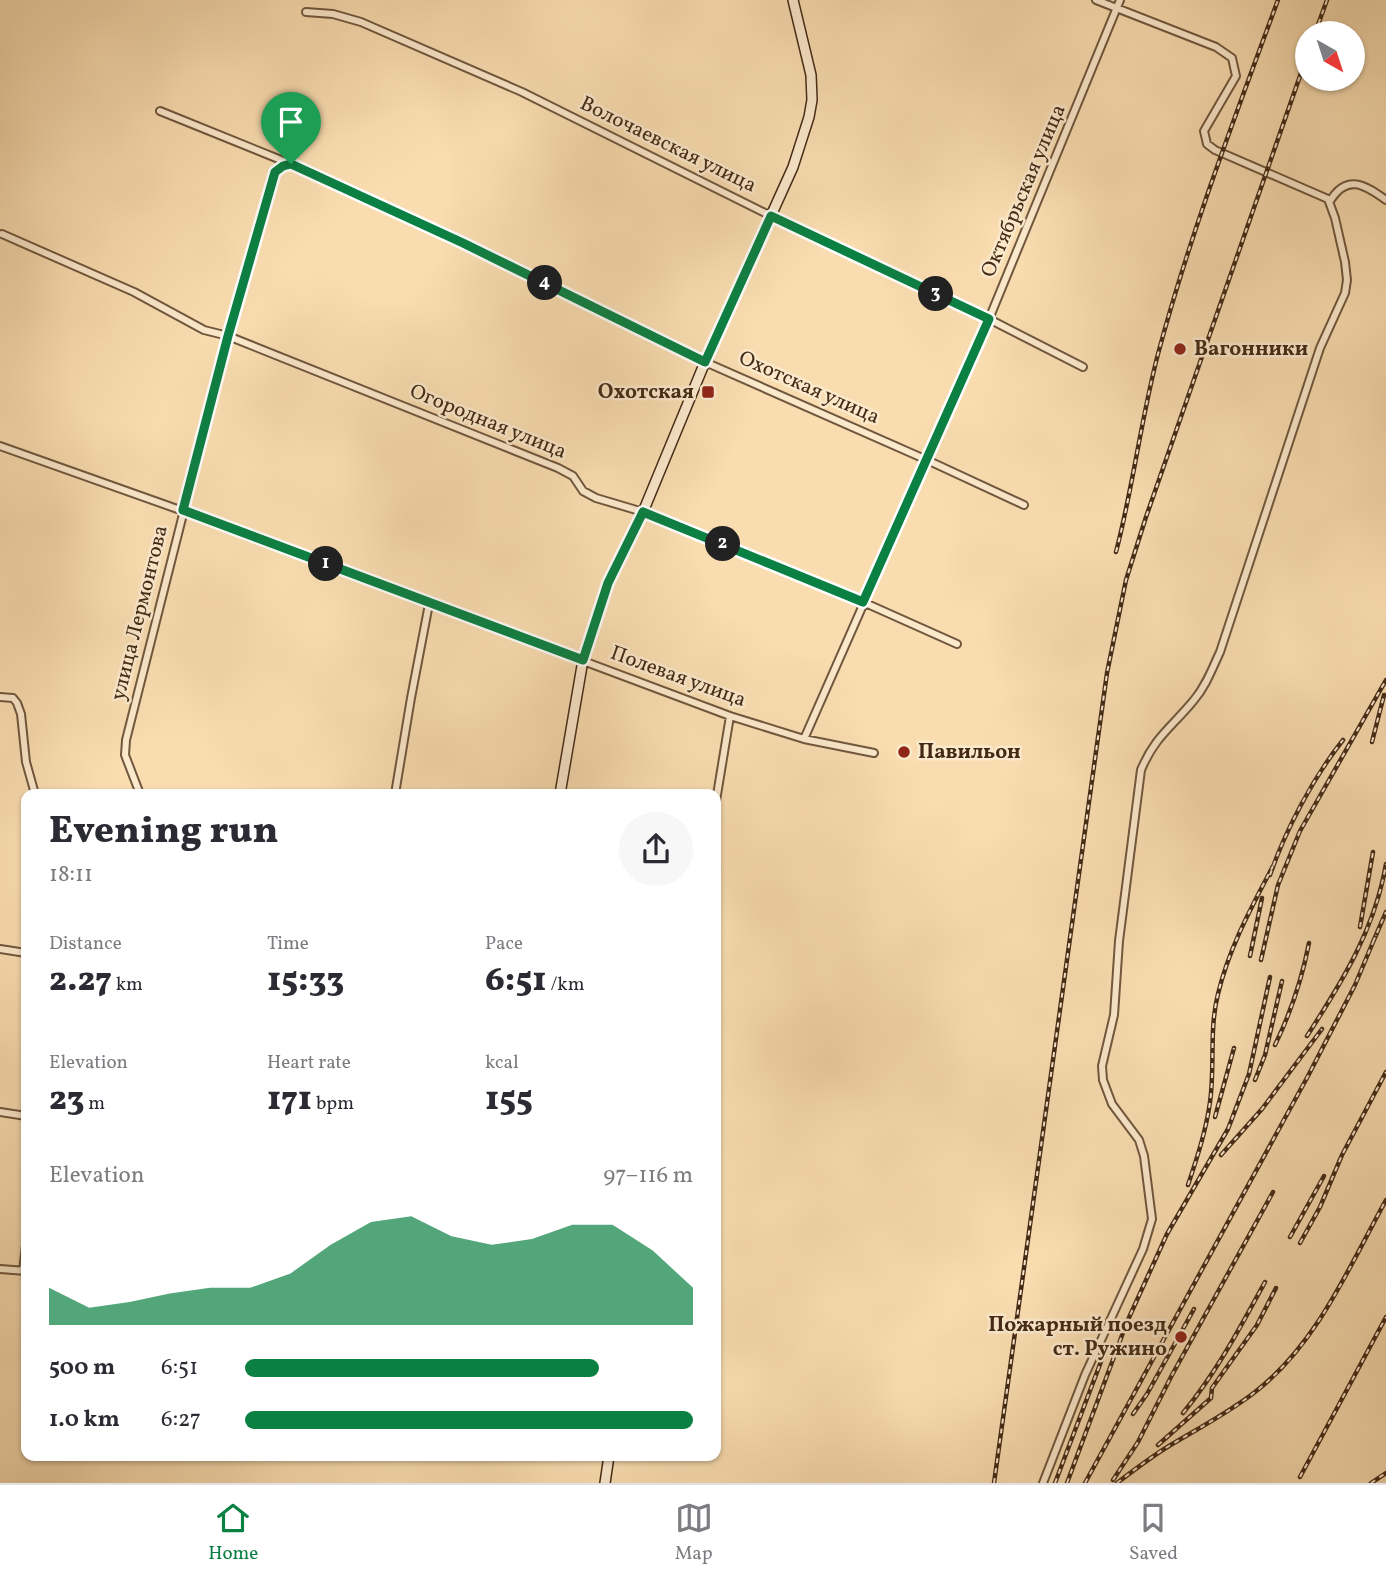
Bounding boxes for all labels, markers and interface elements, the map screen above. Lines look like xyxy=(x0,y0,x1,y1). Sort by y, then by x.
north arrow xyxy=(1295,21,1365,91)
map controls xyxy=(1295,21,1365,91)
street label: Волочаевская улица xyxy=(575,90,761,200)
pin xyxy=(261,92,321,164)
street label: Октябрьская улица xyxy=(974,100,1074,282)
icon: arrive xyxy=(272,103,310,141)
pin: 4 xyxy=(528,266,562,300)
text: 4 xyxy=(539,269,550,295)
pin: 3 xyxy=(918,276,954,312)
text: 3 xyxy=(931,280,940,306)
place label: Вагонники xyxy=(1194,335,1308,364)
marker: Вагонники xyxy=(1172,341,1188,357)
street label: Охотская улица xyxy=(734,344,884,432)
street label: Огородная улица xyxy=(405,377,571,467)
place label: Охотская xyxy=(598,378,694,407)
marker: Охотская xyxy=(700,384,716,400)
street label: улица Лермонтова xyxy=(104,522,176,704)
pin: 2 xyxy=(706,526,740,562)
text: 2 xyxy=(718,530,727,556)
pin: 1 xyxy=(308,546,344,582)
text: 1 xyxy=(322,550,329,576)
street label: Полевая улица xyxy=(606,639,750,715)
place label: Павильон xyxy=(918,738,1021,767)
marker: Павильон xyxy=(896,744,912,760)
text: Evening run xyxy=(49,806,279,859)
button: share xyxy=(619,812,693,886)
text: 18:11 xyxy=(49,859,93,891)
text: Distance xyxy=(49,931,122,957)
text: Time xyxy=(267,931,309,957)
text: Pace xyxy=(485,931,523,957)
text: 2.27 xyxy=(49,957,112,1005)
text: 15:33 xyxy=(267,957,344,1005)
text: 6:51 xyxy=(485,957,547,1005)
text: km xyxy=(112,972,143,998)
text: /km xyxy=(547,972,584,998)
text: Elevation xyxy=(49,1050,128,1076)
text: Heart rate xyxy=(267,1050,351,1076)
text: kcal xyxy=(485,1050,519,1076)
text: 23 xyxy=(49,1076,84,1124)
text: 171 xyxy=(267,1076,312,1124)
text: 155 xyxy=(485,1076,533,1124)
text: m xyxy=(84,1091,105,1117)
text: bpm xyxy=(312,1091,354,1117)
text: Elevation xyxy=(49,1160,145,1192)
text: 97–116 m xyxy=(603,1160,693,1192)
place label: Пожарный поезд ст. Ружино xyxy=(988,1311,1167,1364)
marker: Пожарный поезд ст. Ружино xyxy=(1173,1329,1189,1345)
text: 500 m xyxy=(49,1352,115,1384)
text: 6:51 xyxy=(161,1352,198,1384)
text: 1.0 km xyxy=(49,1404,120,1436)
text: 6:27 xyxy=(161,1404,201,1436)
tab: Home xyxy=(208,1499,258,1567)
tab: Map xyxy=(675,1499,713,1567)
tab: Saved xyxy=(1129,1499,1178,1567)

